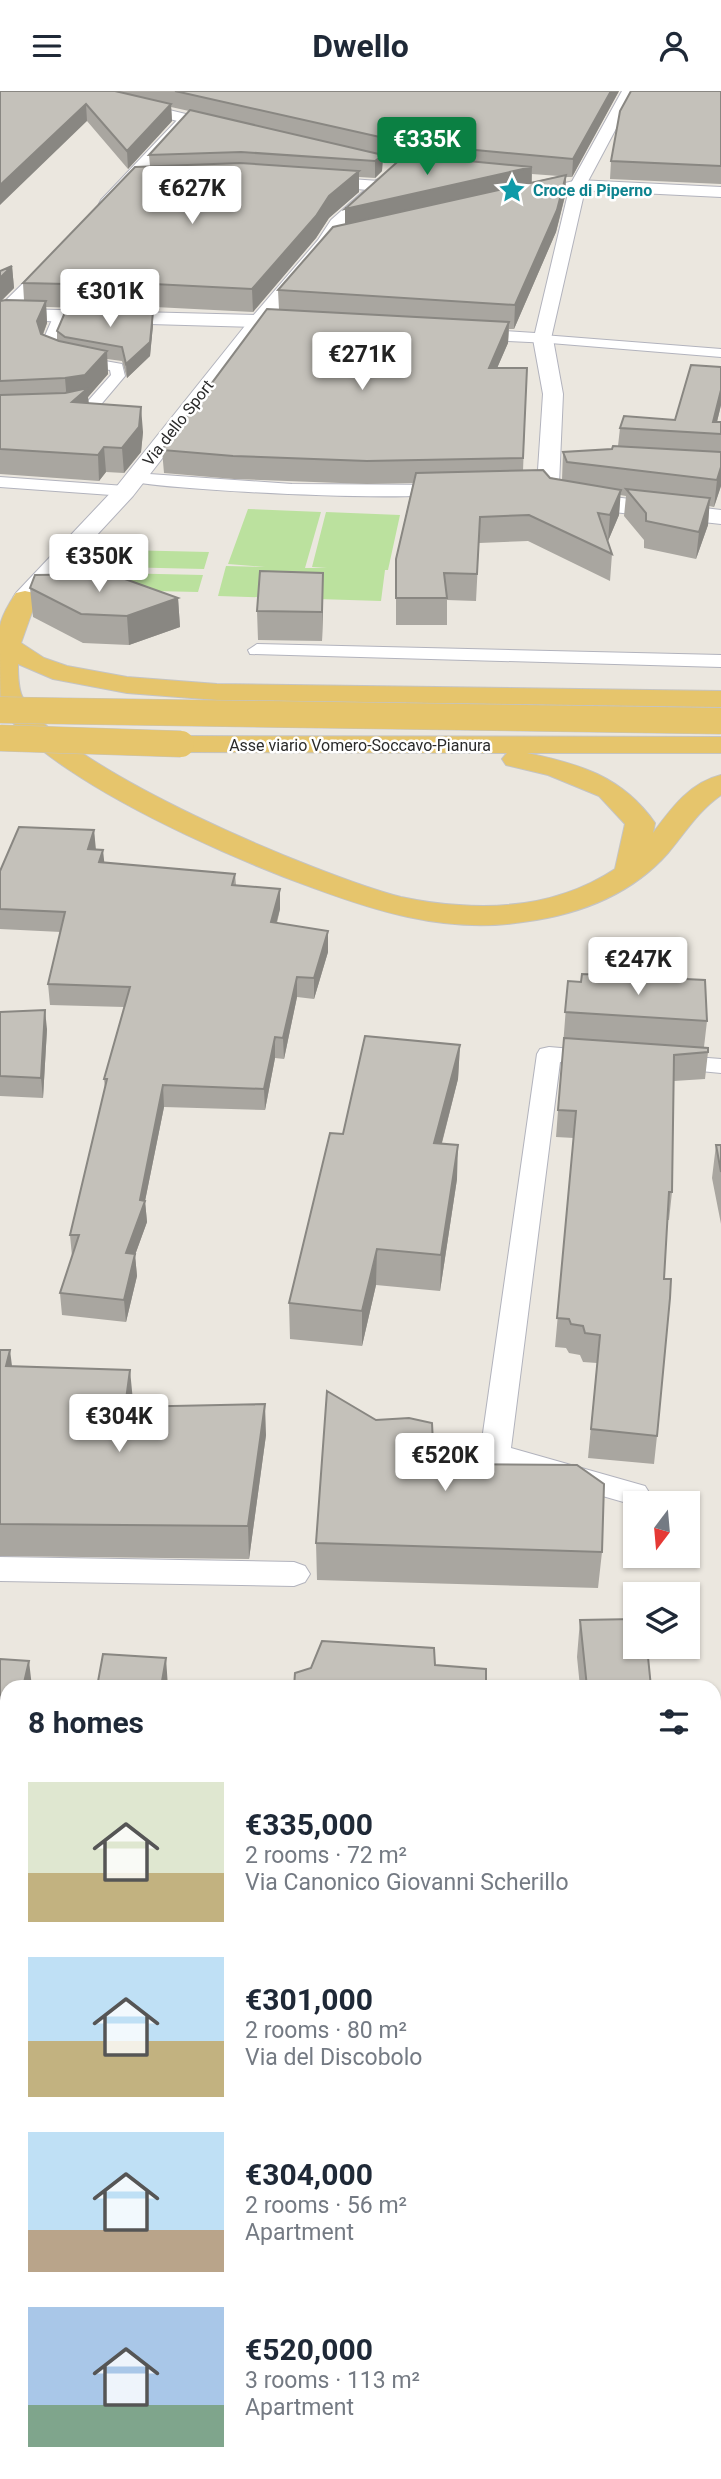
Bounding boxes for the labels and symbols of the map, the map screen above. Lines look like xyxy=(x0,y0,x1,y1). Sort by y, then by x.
pin: €335K xyxy=(378,118,476,177)
pin: €627K xyxy=(143,167,241,226)
place icon: Croce di Piperno xyxy=(497,175,527,205)
place label: Croce di Piperno xyxy=(533,181,652,200)
pin: €301K xyxy=(61,269,159,329)
pin: €271K xyxy=(313,333,411,392)
street label: Via dello Sport xyxy=(139,376,217,470)
pin: €350K xyxy=(50,535,148,594)
street label: Asse viario Vomero-Soccavo-Pianura xyxy=(229,736,491,755)
pin: €247K xyxy=(589,937,687,997)
pin: €304K xyxy=(70,1395,168,1454)
pin: €520K xyxy=(396,1433,494,1493)
north arrow xyxy=(623,1491,700,1568)

